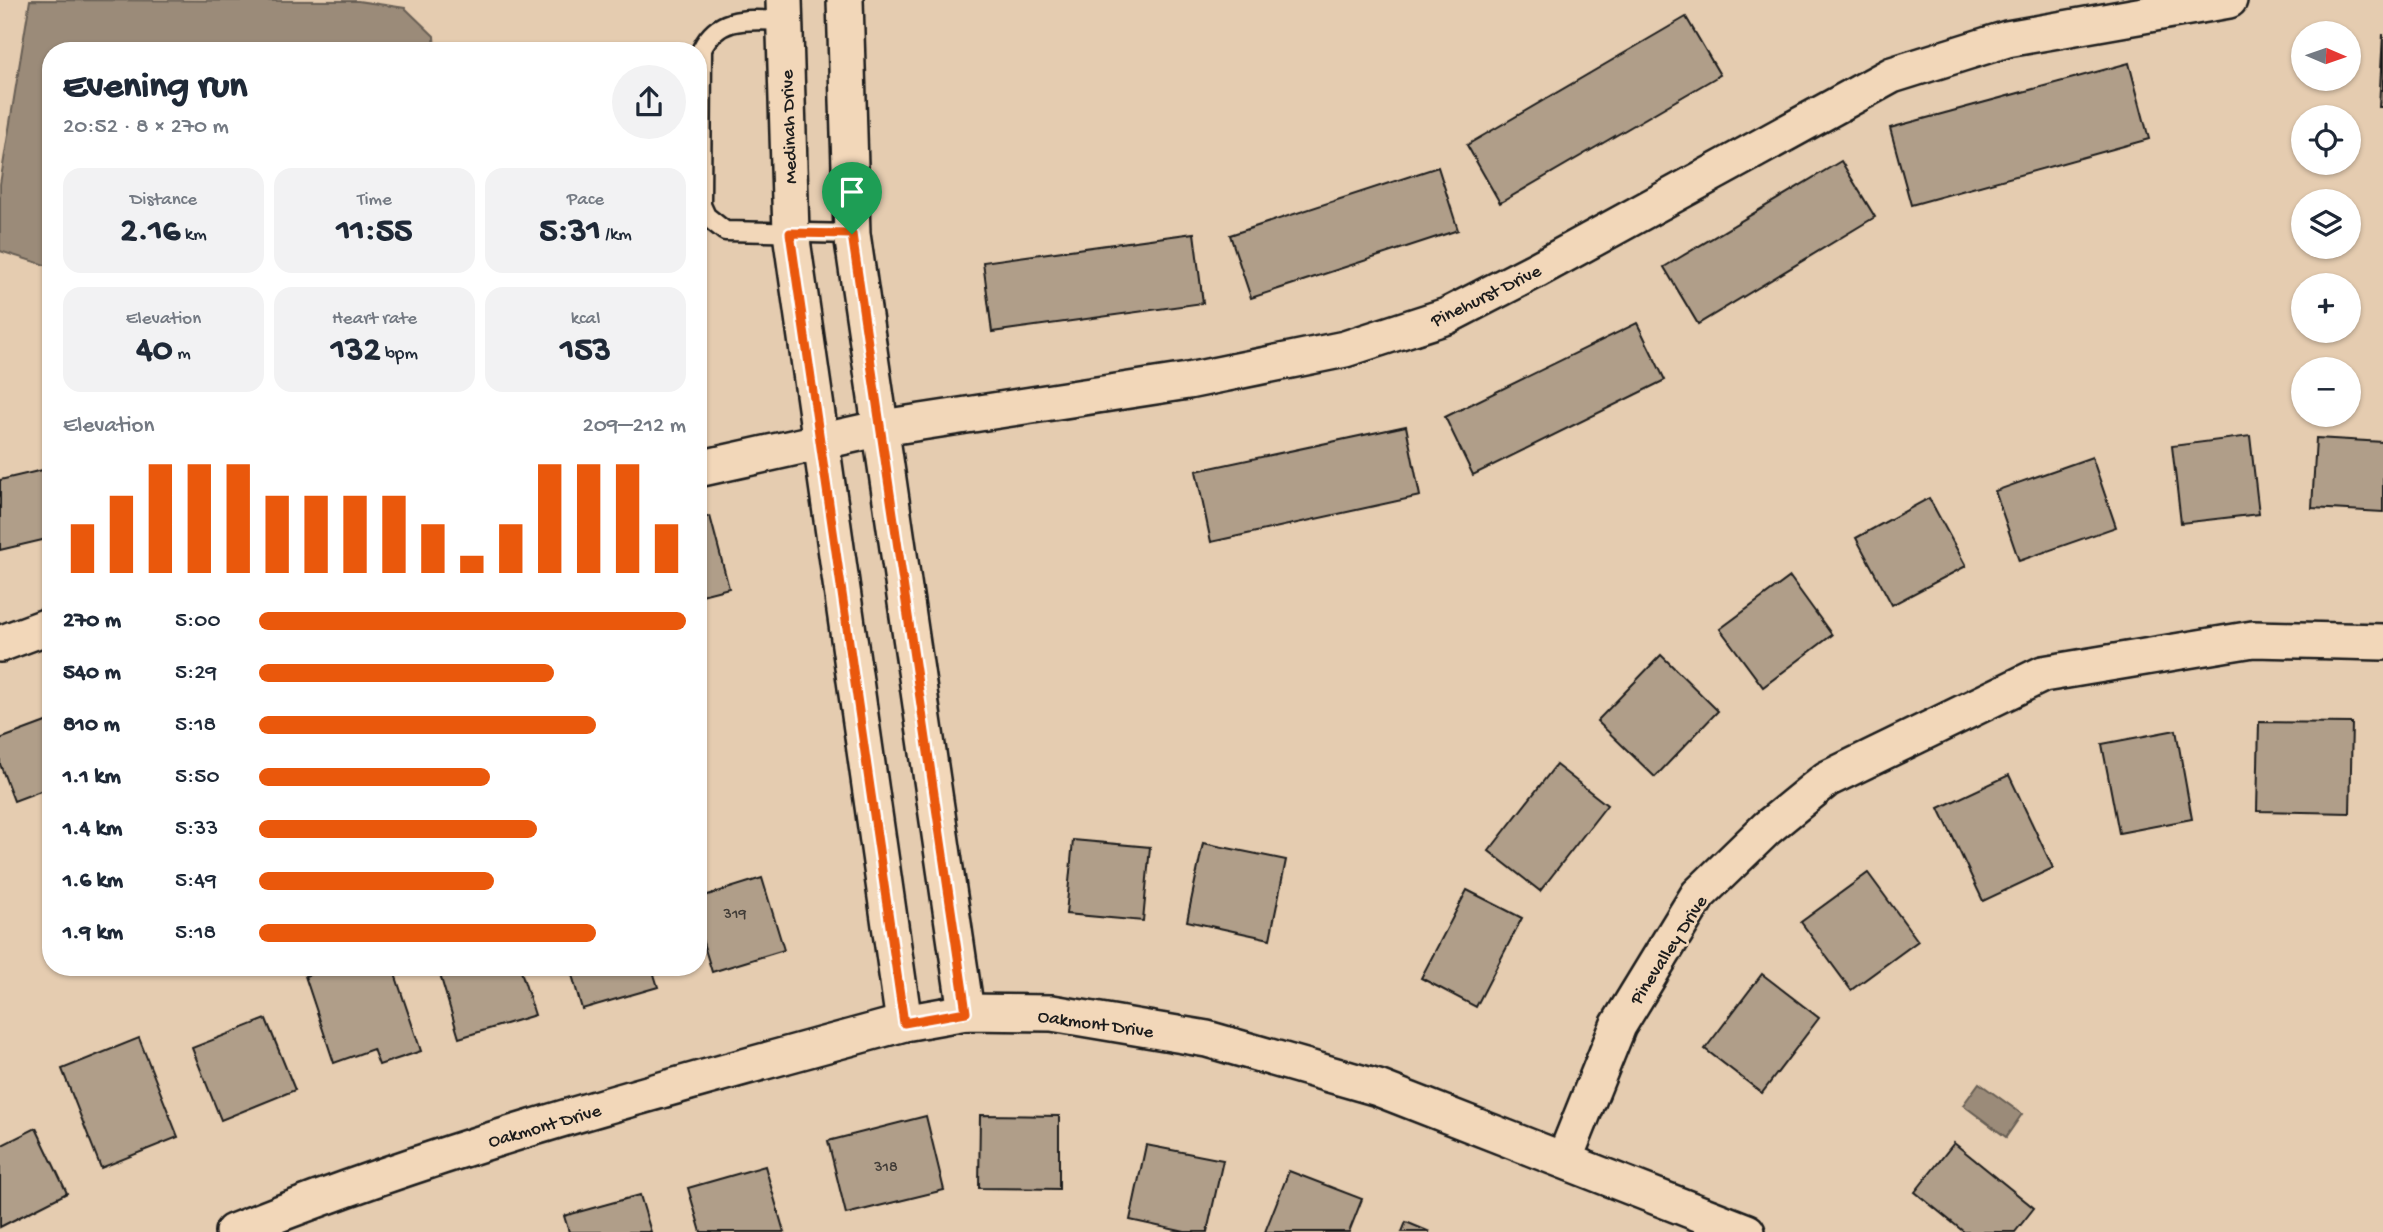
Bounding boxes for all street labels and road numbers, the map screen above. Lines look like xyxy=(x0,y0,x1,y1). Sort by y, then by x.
street label: Medinah Drive xyxy=(777,69,804,184)
street label: Pinehurst Drive xyxy=(1427,260,1546,334)
street label: Pinevalley Drive xyxy=(1625,892,1714,1011)
street label: Oakmont Drive xyxy=(1036,1006,1155,1045)
street label: Oakmont Drive xyxy=(486,1100,604,1154)

